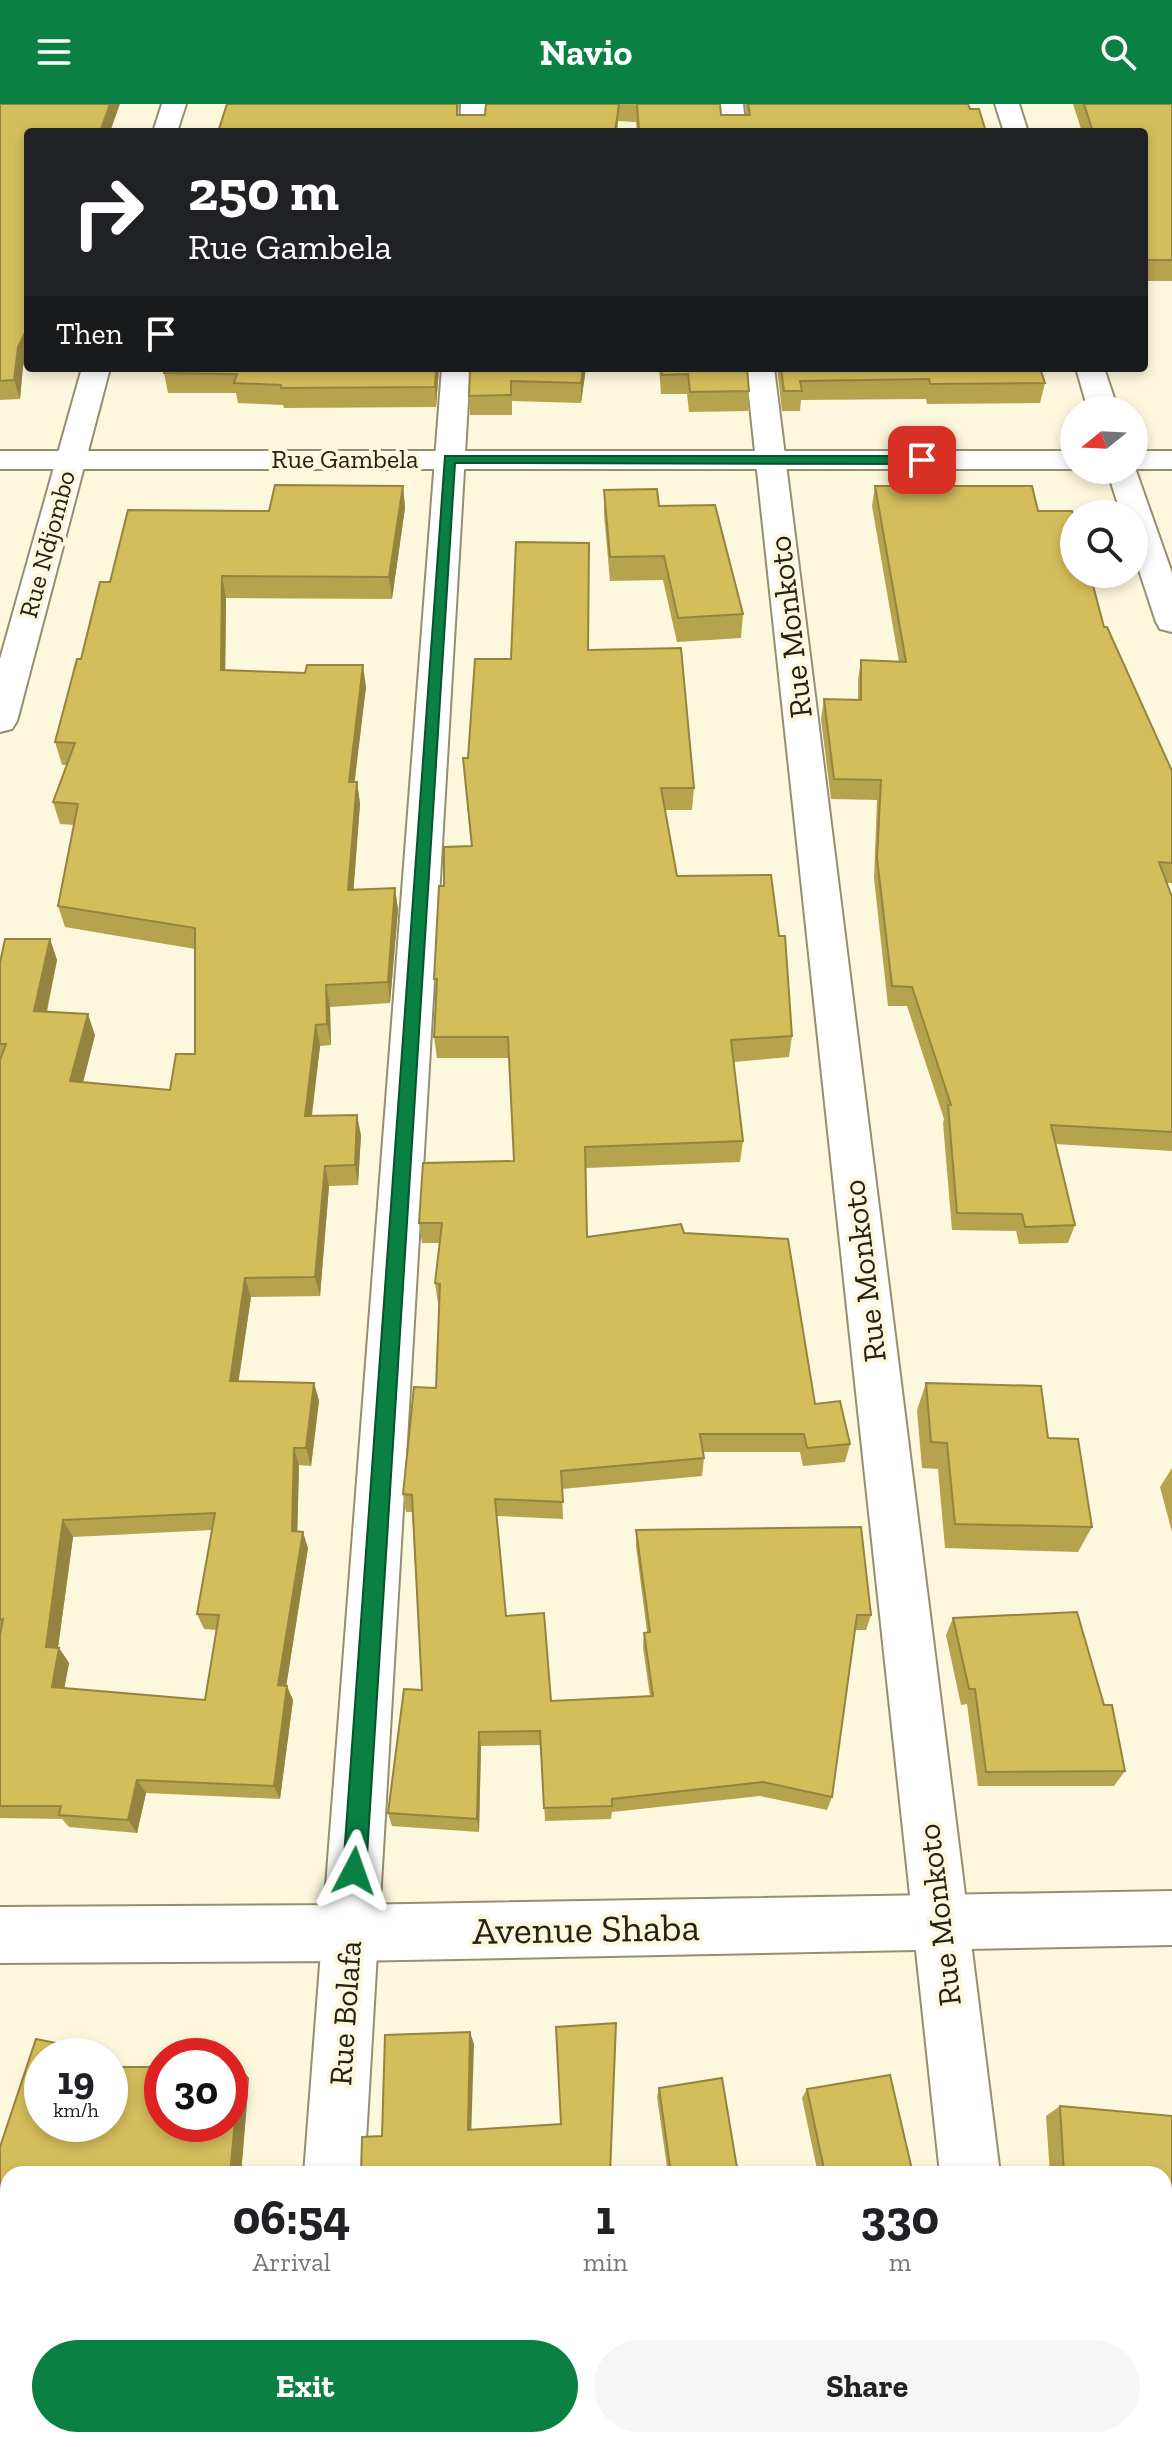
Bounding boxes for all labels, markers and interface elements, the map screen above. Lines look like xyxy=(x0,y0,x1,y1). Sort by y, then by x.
icon: menu xyxy=(32,30,76,74)
icon: search xyxy=(1096,30,1140,74)
text: Navio xyxy=(540,31,632,74)
text: 250 m xyxy=(188,157,339,224)
icon: right xyxy=(56,160,160,264)
text: Rue Gambela xyxy=(188,225,392,268)
icon: arrive xyxy=(139,312,183,356)
text: Then xyxy=(56,316,123,352)
north arrow xyxy=(1060,396,1148,484)
map controls xyxy=(1060,396,1148,588)
pin xyxy=(888,426,956,494)
icon: arrive xyxy=(900,438,944,482)
street label: Rue Gambela xyxy=(271,443,419,475)
street label: Rue Ndjombo xyxy=(12,467,82,621)
button: search xyxy=(1060,500,1148,588)
street label: Rue Monkoto xyxy=(760,534,820,720)
street label: Rue Monkoto xyxy=(834,1178,894,1364)
street label: Rue Monkoto xyxy=(909,1822,969,2008)
position arrow xyxy=(312,1829,396,1913)
street label: Avenue Shaba xyxy=(472,1904,700,1954)
street label: Rue Bolafa xyxy=(321,1939,369,2087)
speed limit sign: 30 xyxy=(144,2038,248,2142)
text: 19 xyxy=(57,2056,95,2104)
text: km/h xyxy=(53,2098,99,2122)
text: 06:54 xyxy=(233,2189,350,2246)
text: 1 xyxy=(596,2189,615,2246)
text: 330 xyxy=(860,2189,939,2246)
text: Arrival xyxy=(252,2246,331,2278)
text: min xyxy=(583,2246,628,2278)
text: m xyxy=(889,2246,911,2278)
button: Exit xyxy=(32,2340,578,2432)
button: Share xyxy=(594,2340,1140,2432)

